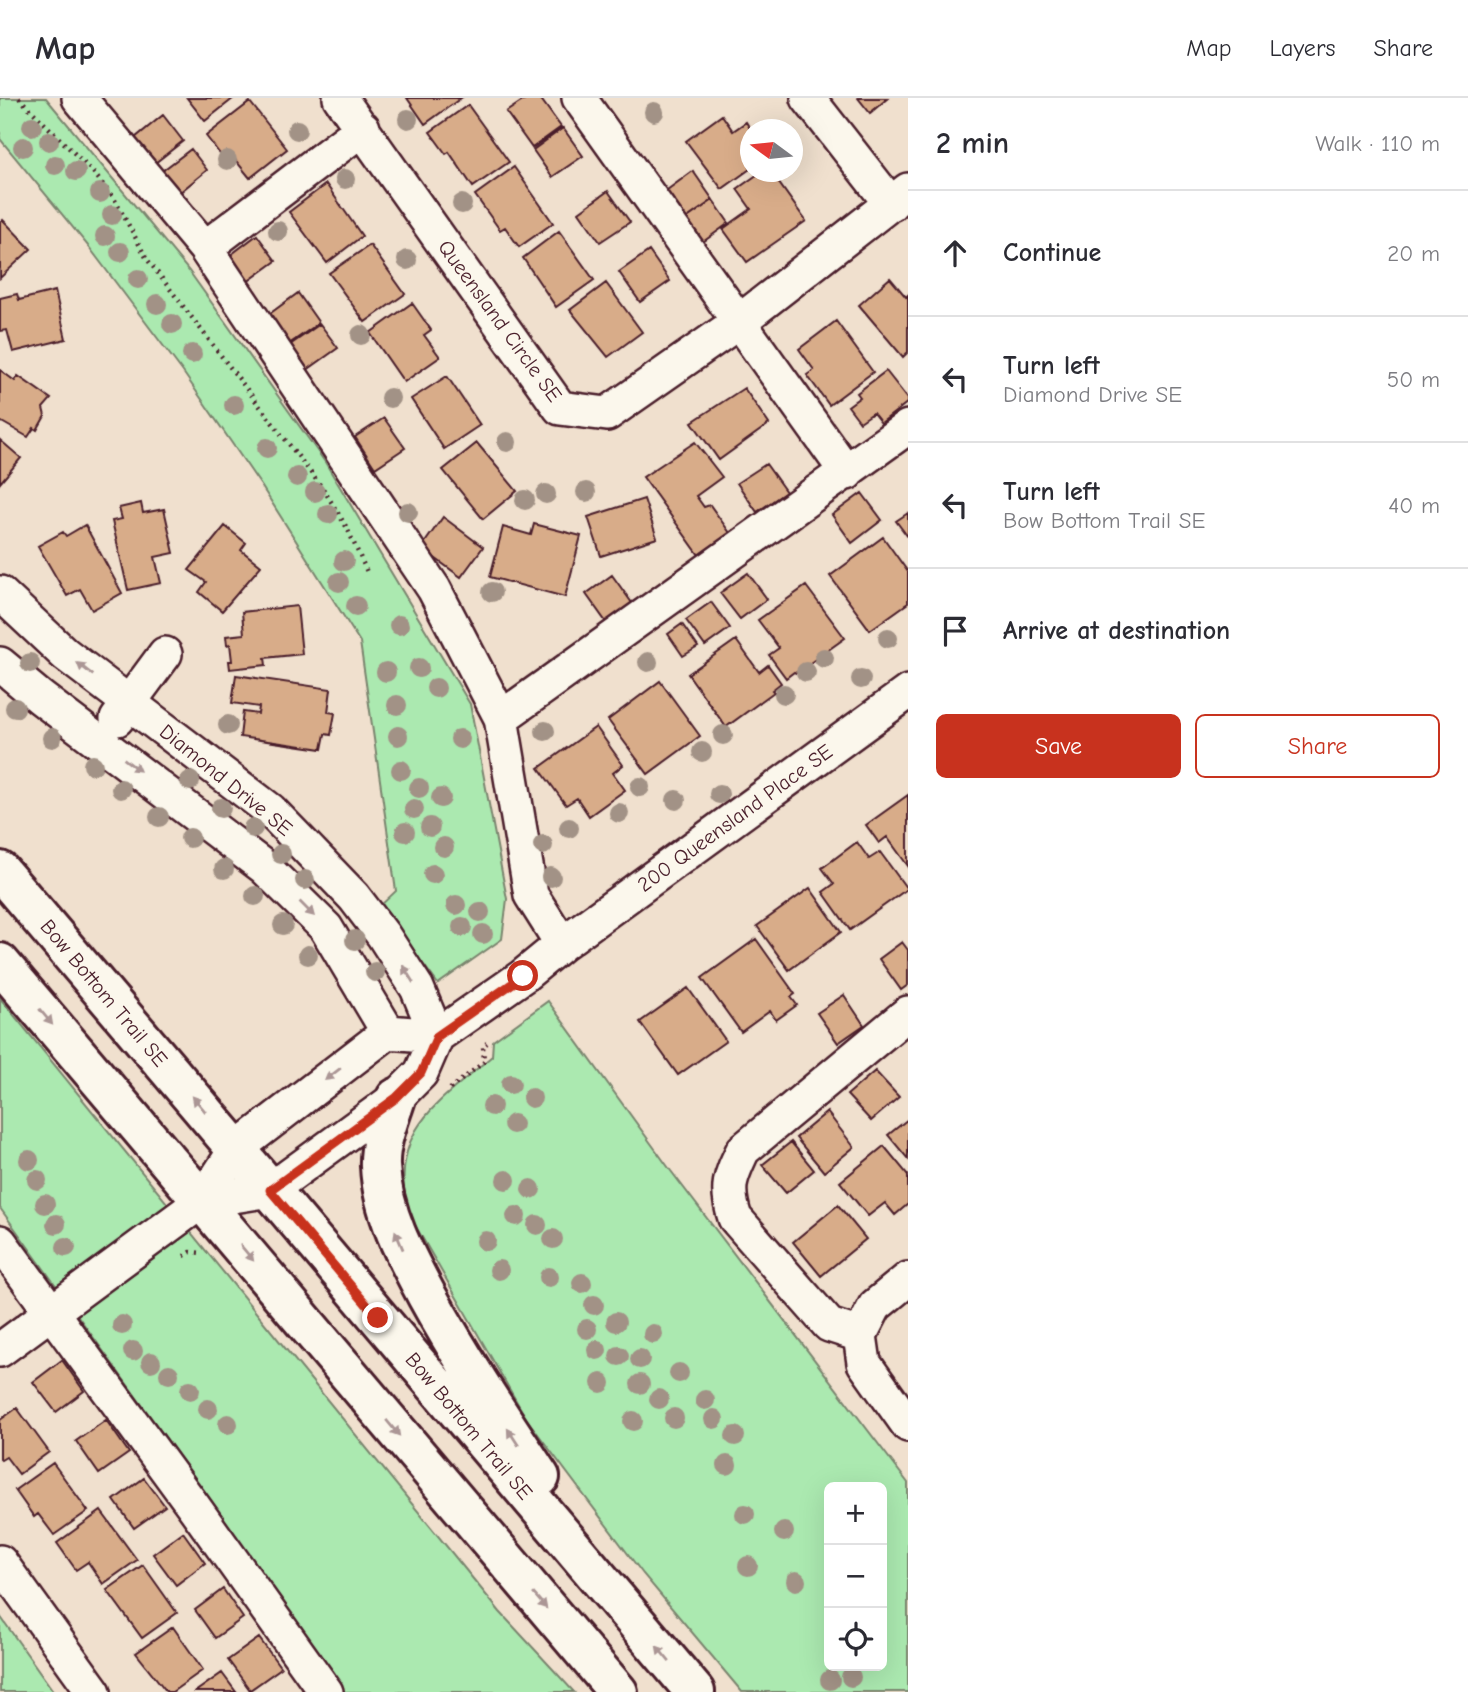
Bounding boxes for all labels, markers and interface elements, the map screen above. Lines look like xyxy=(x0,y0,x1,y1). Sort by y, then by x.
text: Map xyxy=(35,29,96,67)
text: Map xyxy=(1186,34,1232,62)
text: Layers xyxy=(1270,34,1335,62)
text: Share xyxy=(1373,34,1433,62)
north arrow xyxy=(740,119,803,182)
text: 2 min xyxy=(936,126,1009,161)
text: Walk · 110 m xyxy=(1315,130,1440,157)
icon: ahead xyxy=(936,234,974,272)
street label: Queensland Circle SE xyxy=(433,235,567,407)
text: Continue xyxy=(1003,238,1101,268)
text: 20 m xyxy=(1387,240,1440,267)
text: Turn left xyxy=(1003,351,1100,381)
icon: left xyxy=(936,360,974,398)
text: 50 m xyxy=(1387,366,1440,393)
text: Diamond Drive SE xyxy=(1003,381,1182,408)
text: Turn left xyxy=(1003,477,1100,507)
icon: left xyxy=(936,486,974,524)
text: 40 m xyxy=(1388,492,1440,519)
text: Bow Bottom Trail SE xyxy=(1003,507,1205,534)
icon: arrive xyxy=(936,612,974,650)
text: Arrive at destination xyxy=(1003,616,1230,646)
one-way arrow xyxy=(76,661,94,676)
button: Save xyxy=(936,714,1181,778)
button: Share xyxy=(1195,714,1440,778)
street label: Diamond Drive SE xyxy=(155,719,297,841)
street label: 200 Queensland Place SE xyxy=(633,739,837,897)
one-way arrow xyxy=(122,758,140,773)
one-way arrow xyxy=(299,900,315,917)
street label: Bow Bottom Trail SE xyxy=(35,915,173,1071)
route start xyxy=(507,960,538,991)
one-way arrow xyxy=(402,964,415,984)
one-way arrow xyxy=(38,1008,54,1026)
one-way arrow xyxy=(325,1066,343,1081)
one-way arrow xyxy=(191,1096,206,1114)
one-way arrow xyxy=(393,1230,404,1251)
one-way arrow xyxy=(239,1244,255,1262)
route end xyxy=(362,1302,393,1333)
street label: Bow Bottom Trail SE xyxy=(400,1348,538,1504)
one-way arrow xyxy=(385,1419,400,1436)
one-way arrow xyxy=(507,1427,520,1447)
map controls xyxy=(824,1482,887,1671)
button: + xyxy=(824,1482,887,1545)
button: − xyxy=(824,1545,887,1608)
one-way arrow xyxy=(532,1593,547,1610)
button: locate xyxy=(824,1608,887,1671)
one-way arrow xyxy=(656,1646,671,1663)

